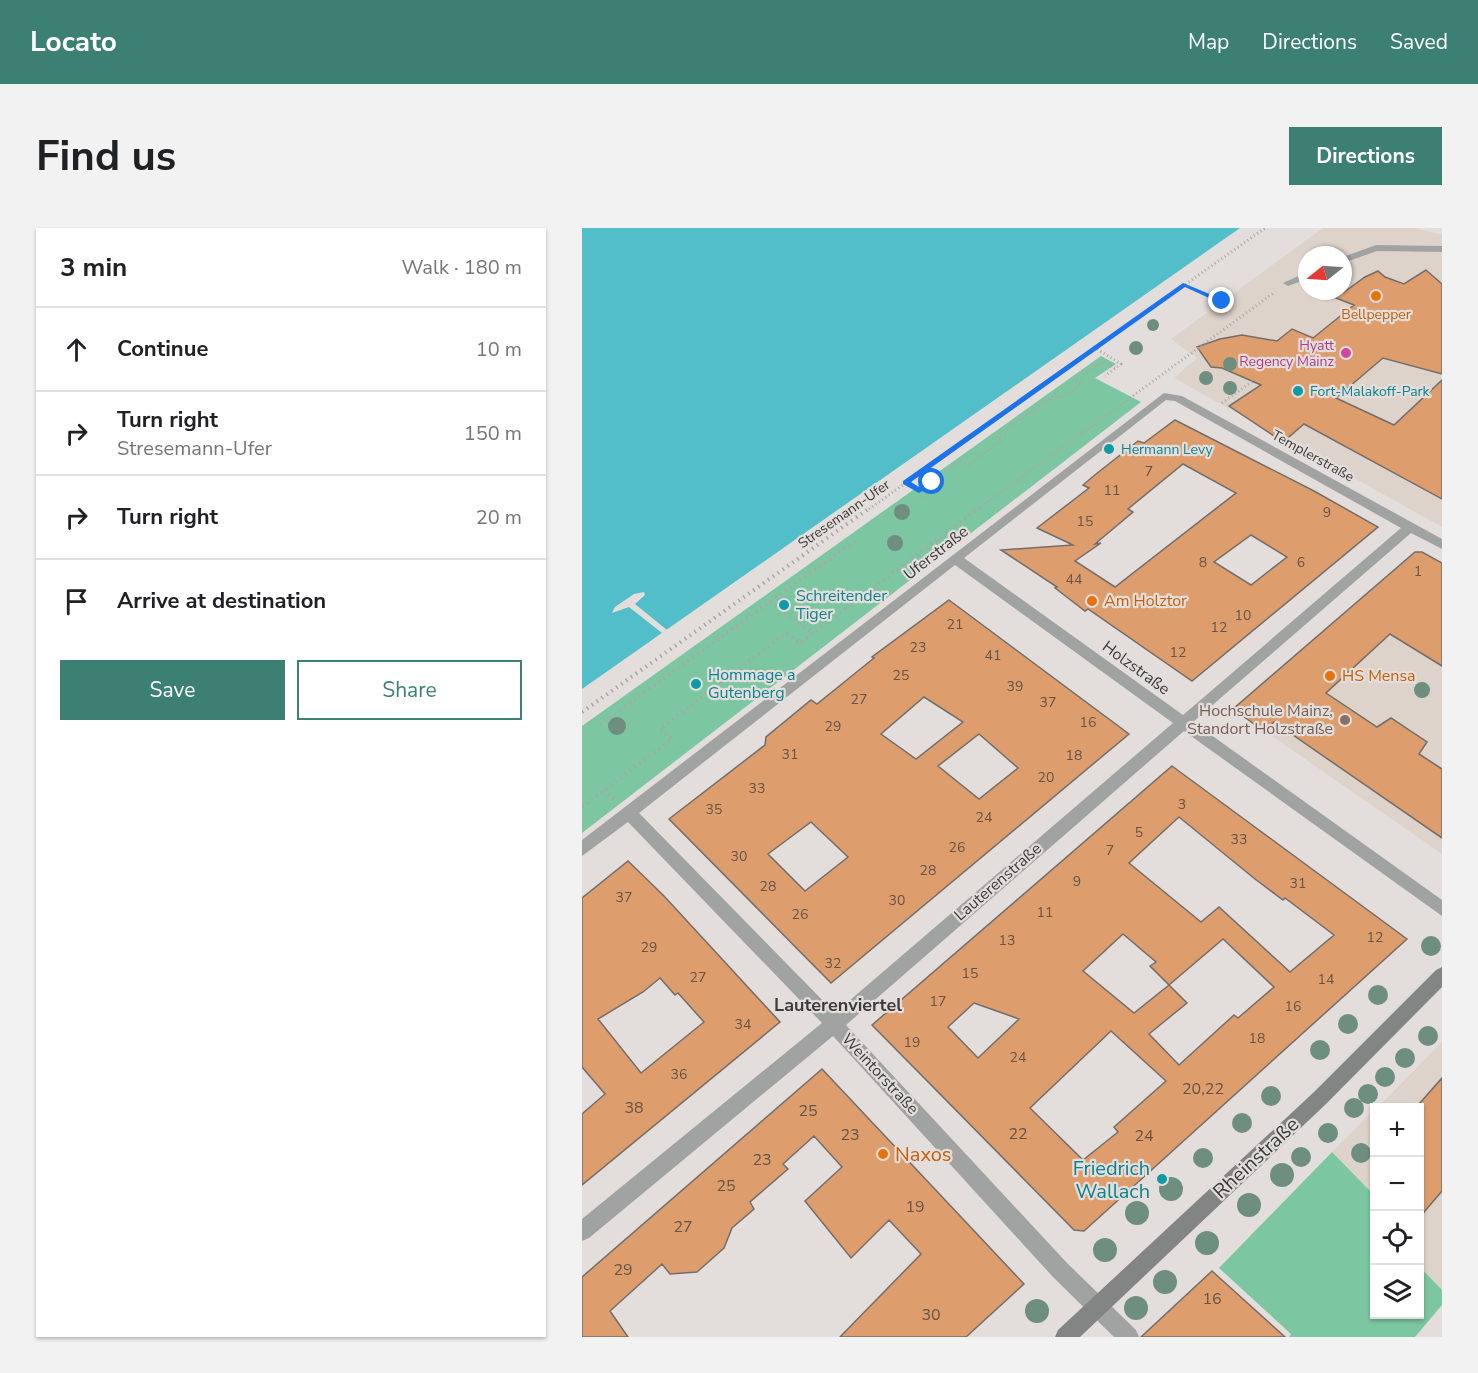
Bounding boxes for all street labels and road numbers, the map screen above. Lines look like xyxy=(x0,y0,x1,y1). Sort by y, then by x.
street label: Templerstraße xyxy=(1268,426,1358,486)
street label: Stresemann-Ufer xyxy=(794,475,894,553)
street label: Uferstraße xyxy=(899,521,973,585)
street label: Holzstraße xyxy=(1098,636,1174,700)
street label: Lauterenstraße xyxy=(950,838,1046,926)
street label: Weintorstraße xyxy=(837,1029,923,1119)
street label: Rheinstraße xyxy=(1207,1111,1305,1205)

